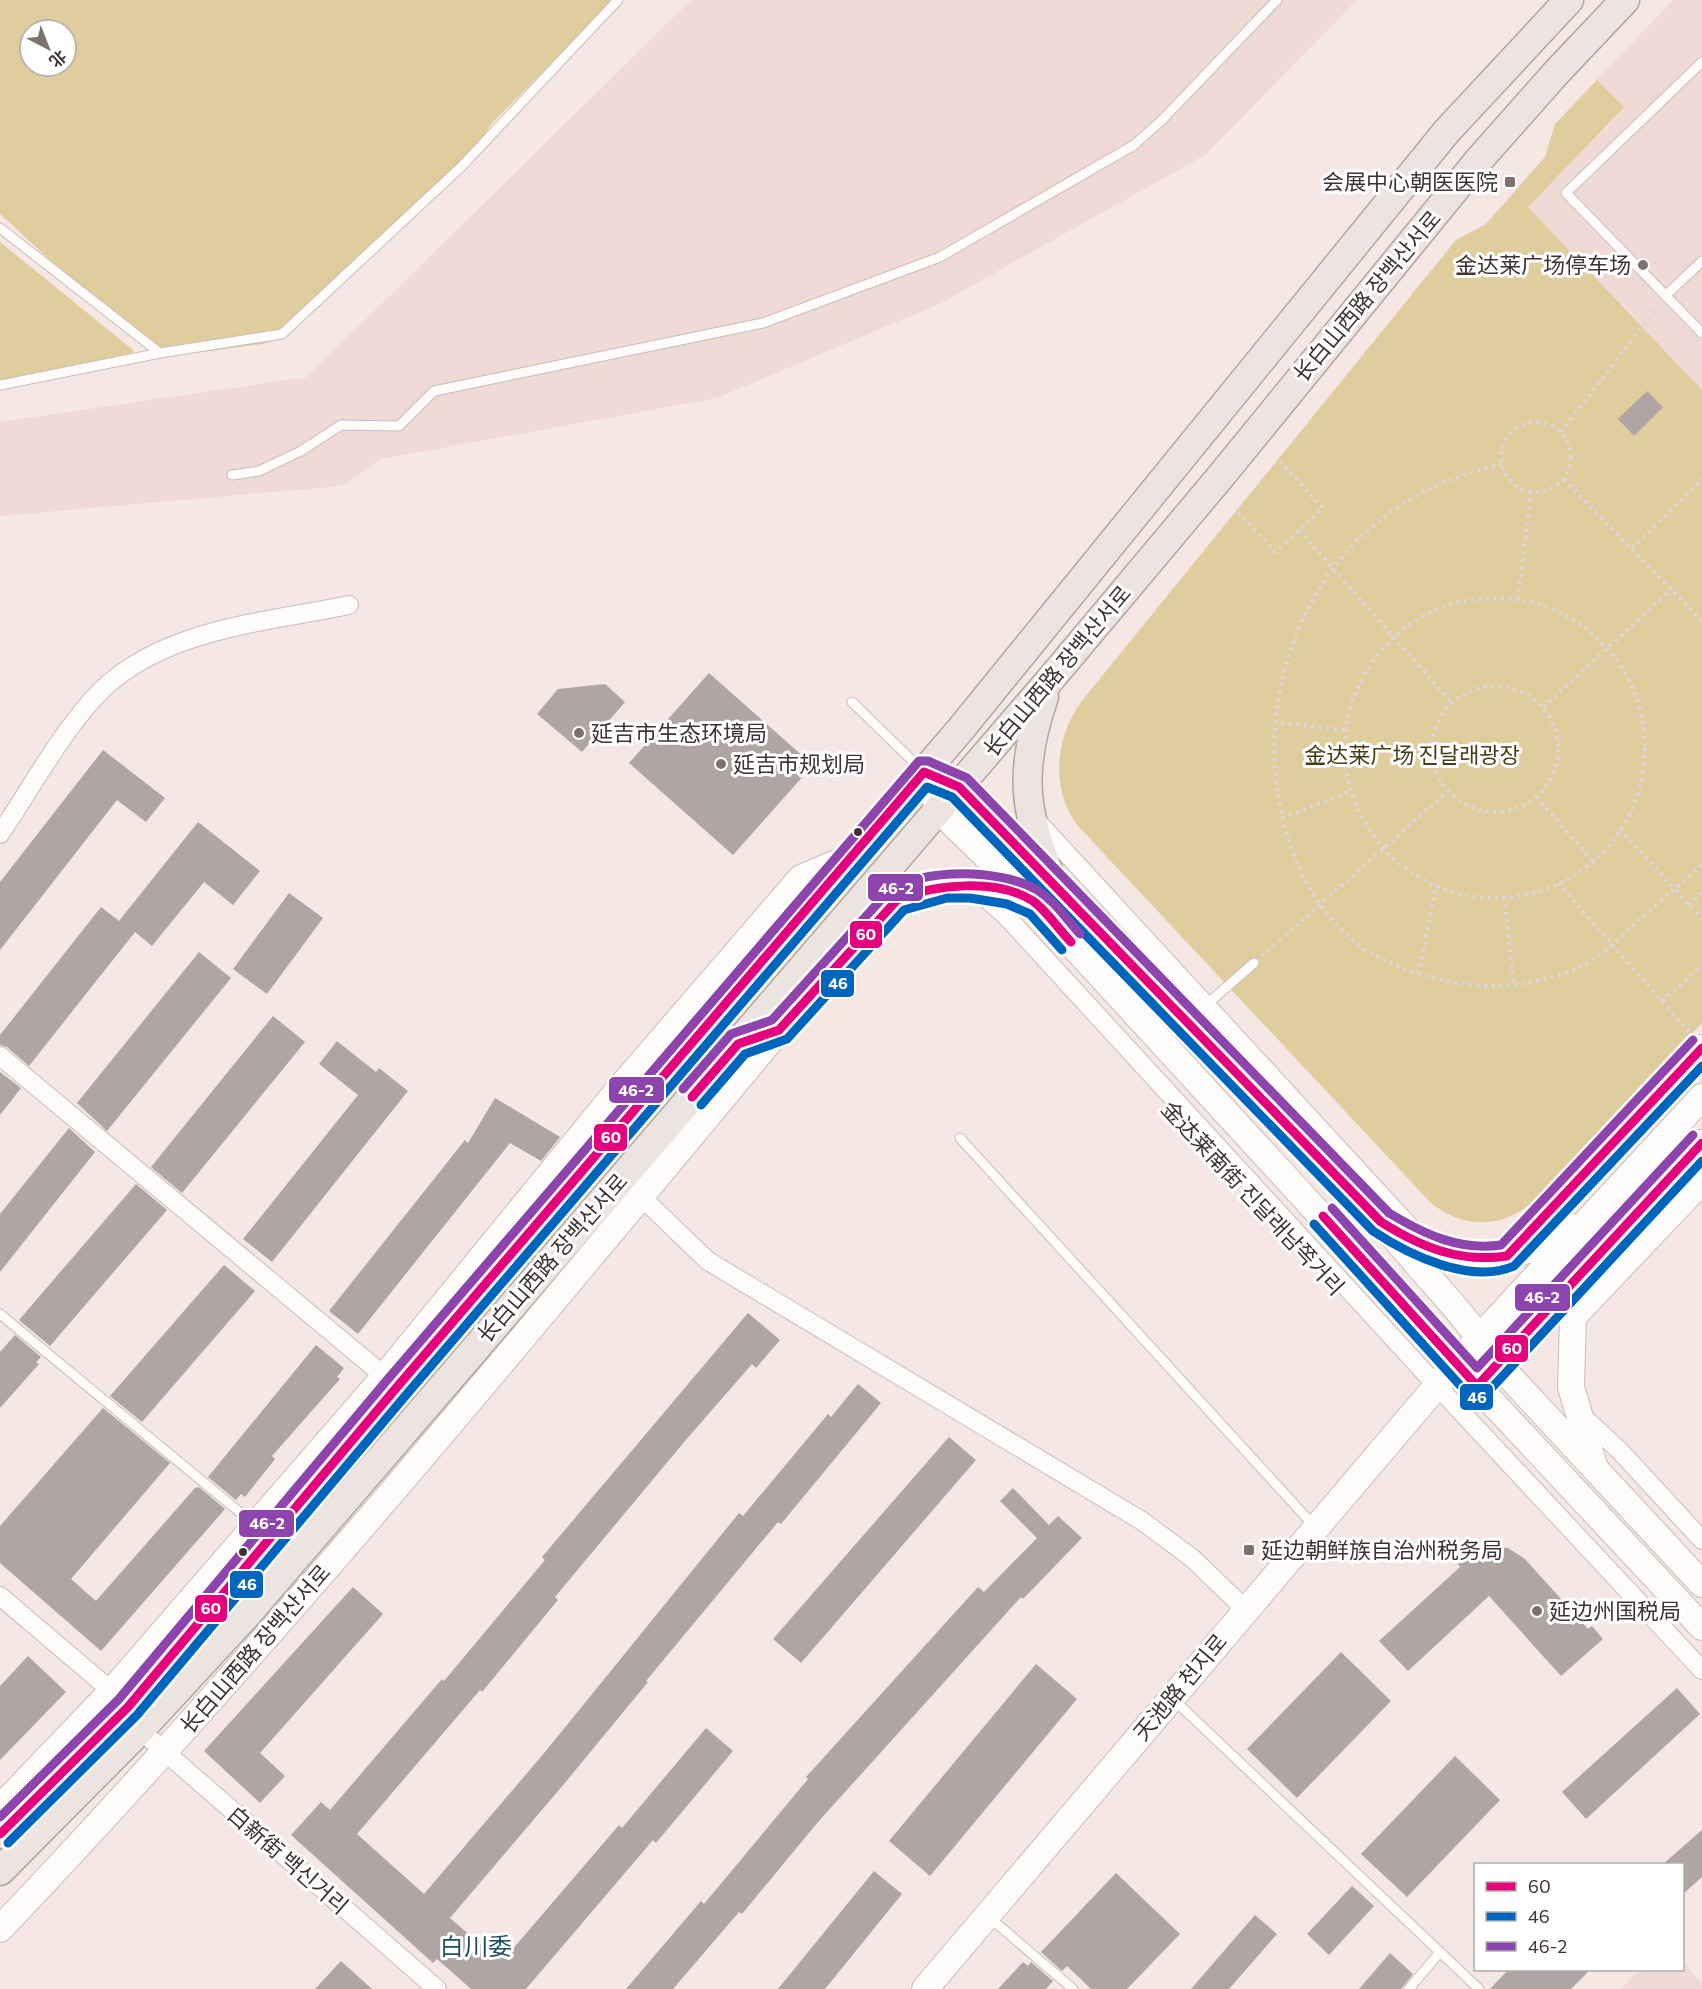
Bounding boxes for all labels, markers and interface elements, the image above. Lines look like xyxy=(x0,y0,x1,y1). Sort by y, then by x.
north arrow xyxy=(18,18,78,78)
text: 北 xyxy=(46,47,71,72)
place label: 会展中心朝医医院 xyxy=(1322,168,1498,195)
marker: 会展中心朝医医院 xyxy=(1503,175,1517,189)
street label: 长白山西路 장백산서로 xyxy=(1287,204,1446,387)
place label: 金达莱广场停车场 xyxy=(1455,251,1631,278)
marker: 金达莱广场停车场 xyxy=(1636,258,1650,272)
street label: 长白山西路 장백산서로 xyxy=(977,579,1136,762)
place label: 延吉市生态环境局 xyxy=(591,719,767,746)
marker: 延吉市生态环境局 xyxy=(572,726,586,740)
park label: 金达莱广场 진달래광장 xyxy=(1304,741,1520,768)
place label: 延吉市规划局 xyxy=(733,750,865,777)
marker: 延吉市规划局 xyxy=(714,757,728,771)
unlabelled marker xyxy=(852,826,864,838)
line badge: 46-2 xyxy=(867,873,924,902)
text: 46-2 xyxy=(878,878,914,897)
line badge: 60 xyxy=(849,920,883,949)
text: 60 xyxy=(856,924,876,943)
line badge: 46 xyxy=(820,969,855,998)
text: 46 xyxy=(828,973,848,992)
line badge: 46-2 xyxy=(608,1076,665,1104)
text: 46-2 xyxy=(618,1080,654,1099)
street label: 金达莱南街 진달래남쪽거리 xyxy=(1156,1095,1351,1300)
line badge: 60 xyxy=(593,1123,628,1152)
text: 60 xyxy=(601,1127,621,1146)
street label: 长白山西路 장백산서로 xyxy=(471,1168,632,1348)
line badge: 46-2 xyxy=(1514,1283,1571,1312)
text: 46-2 xyxy=(1524,1287,1560,1306)
line badge: 60 xyxy=(1494,1334,1529,1363)
text: 60 xyxy=(1502,1338,1522,1357)
line badge: 46 xyxy=(1459,1383,1494,1411)
text: 46 xyxy=(1467,1387,1487,1406)
line badge: 46-2 xyxy=(238,1509,295,1538)
text: 46-2 xyxy=(249,1513,285,1532)
place label: 延边朝鲜族自治州税务局 xyxy=(1261,1536,1503,1563)
marker: 延边朝鲜族自治州税务局 xyxy=(1242,1543,1256,1557)
unlabelled marker xyxy=(237,1546,249,1558)
street label: 长白山西路 장백산서로 xyxy=(174,1559,335,1739)
line badge: 46 xyxy=(229,1570,264,1599)
text: 46 xyxy=(237,1574,257,1593)
line badge: 60 xyxy=(194,1594,228,1623)
place label: 延边州国税局 xyxy=(1549,1597,1681,1624)
text: 60 xyxy=(201,1598,221,1617)
marker: 延边州国税局 xyxy=(1530,1604,1544,1618)
street label: 天池路 천지로 xyxy=(1127,1628,1232,1746)
street label: 白新街 백신거리 xyxy=(222,1800,354,1919)
legend xyxy=(1474,1863,1684,1971)
text: 60 xyxy=(1528,1875,1551,1897)
text: 46 xyxy=(1528,1905,1550,1927)
district label: 白川委 xyxy=(440,1931,512,1960)
text: 46-2 xyxy=(1528,1935,1567,1957)

